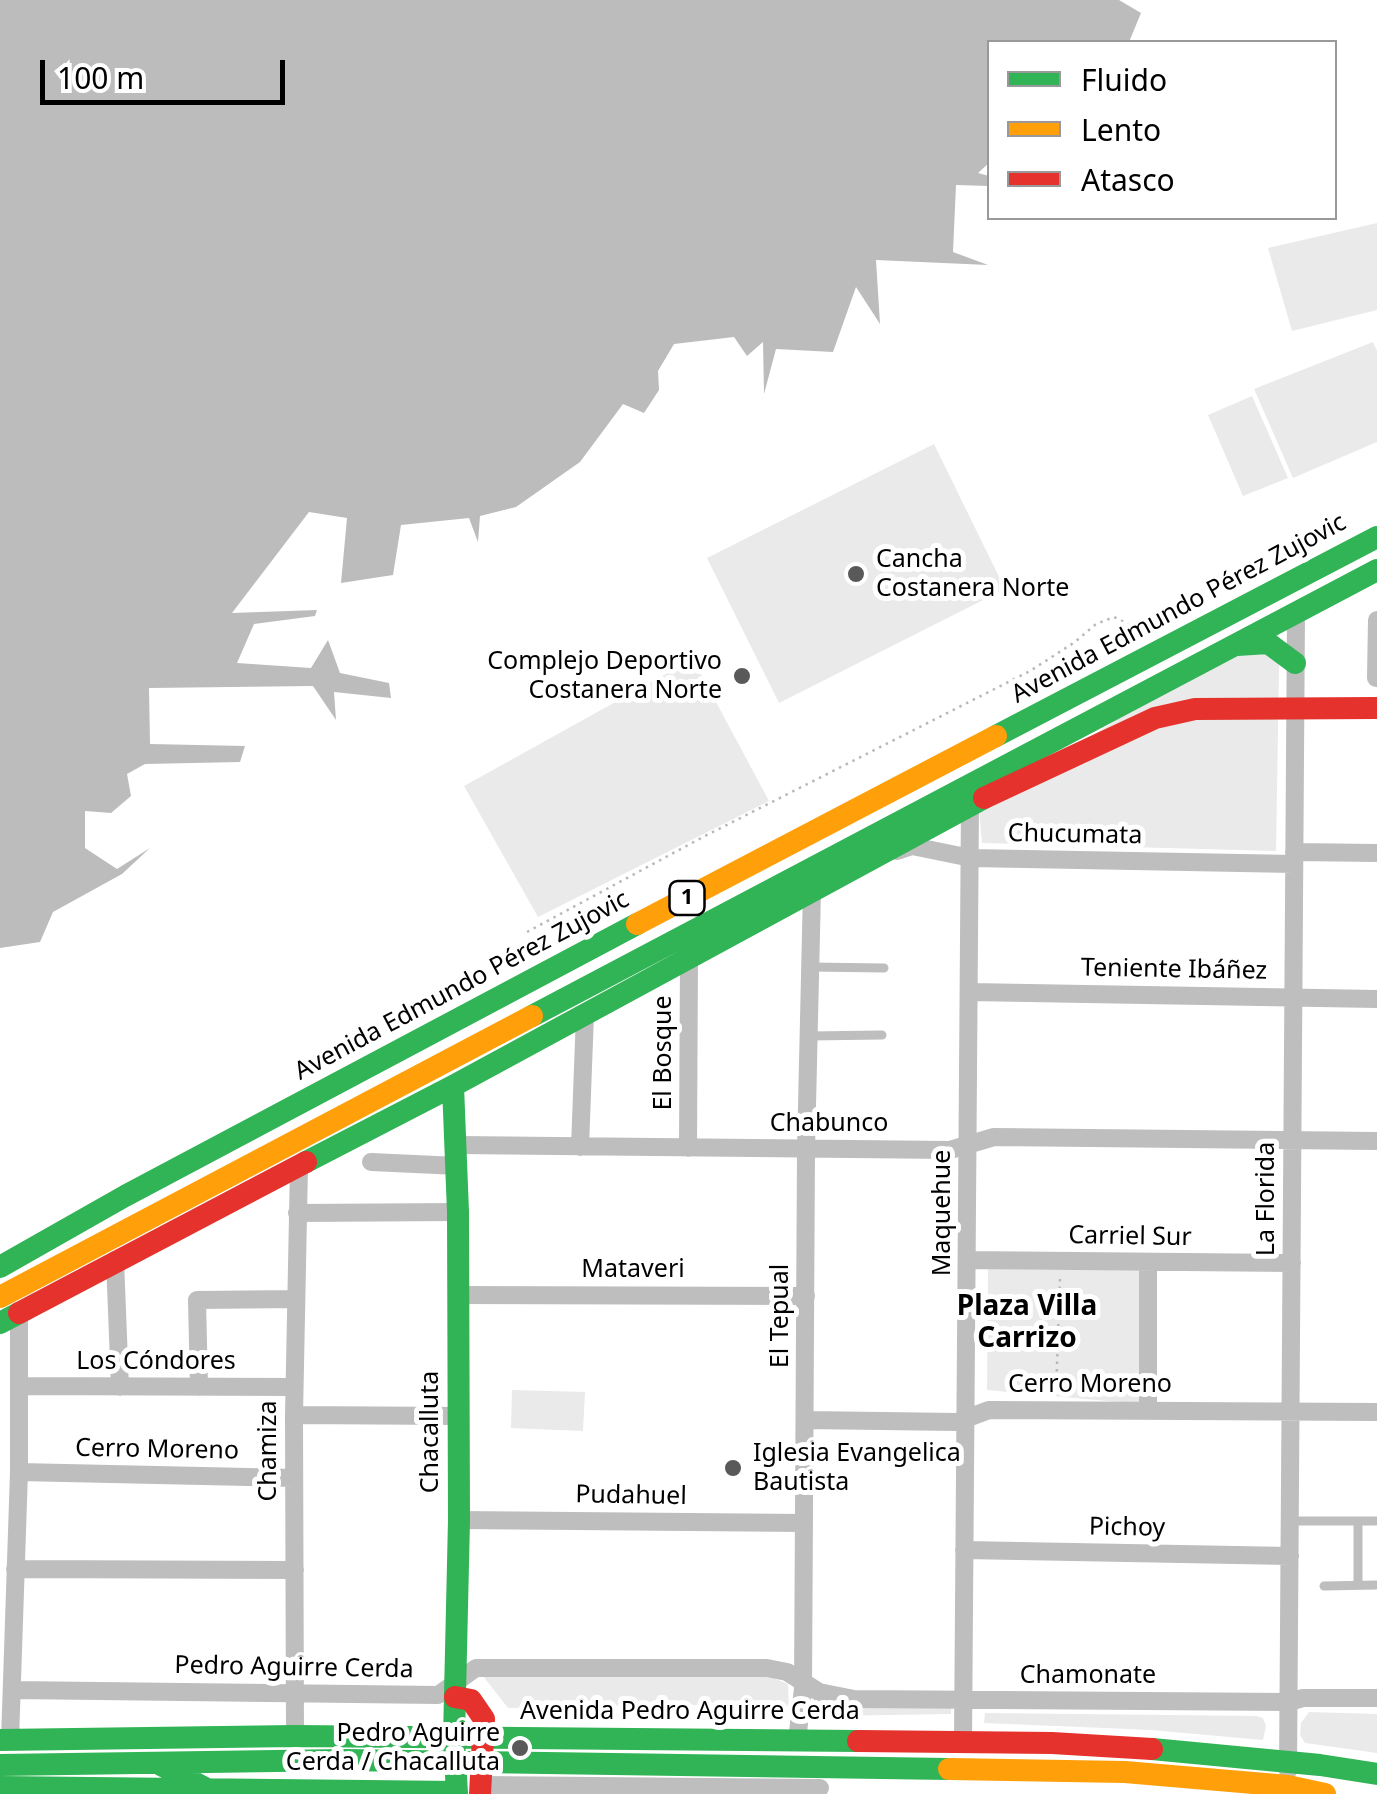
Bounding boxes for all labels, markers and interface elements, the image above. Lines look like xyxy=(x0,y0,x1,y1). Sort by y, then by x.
scale bar xyxy=(45,40,290,102)
legend xyxy=(987,40,1337,220)
text: 100 m xyxy=(57,57,144,98)
text: Fluido xyxy=(1081,59,1167,100)
text: Lento xyxy=(1081,109,1161,150)
text: Atasco xyxy=(1081,159,1175,200)
street label: Avenida Edmundo Pérez Zujovic xyxy=(1007,508,1351,710)
place label: Cancha Costanera Norte xyxy=(876,545,1069,604)
marker: Cancha Costanera Norte xyxy=(845,563,867,585)
place label: Complejo Deportivo Costanera Norte xyxy=(487,647,722,706)
marker: Complejo Deportivo Costanera Norte xyxy=(731,665,753,687)
street label: Chucumata xyxy=(1007,819,1143,851)
road number: 1 xyxy=(670,881,704,915)
street label: Avenida Edmundo Pérez Zujovic xyxy=(290,885,634,1087)
street label: Teniente Ibáñez xyxy=(1081,953,1267,987)
street label: El Bosque xyxy=(649,995,679,1111)
street label: Chabunco xyxy=(770,1109,888,1139)
street label: La Florida xyxy=(1252,1142,1282,1256)
street label: Maquehue xyxy=(928,1150,958,1276)
street label: Carriel Sur xyxy=(1068,1221,1192,1253)
street label: Mataveri xyxy=(581,1255,685,1285)
street label: El Tepual xyxy=(766,1264,796,1368)
district label: Plaza Villa Carrizo xyxy=(957,1290,1097,1356)
street label: Los Cóndores xyxy=(76,1347,236,1377)
street label: Cerro Moreno xyxy=(1008,1370,1172,1400)
street label: Chacalluta xyxy=(416,1371,446,1493)
street label: Chamiza xyxy=(254,1401,284,1501)
street label: Cerro Moreno xyxy=(75,1434,239,1466)
place label: Iglesia Evangelica Bautista xyxy=(753,1439,961,1498)
marker: Iglesia Evangelica Bautista xyxy=(722,1457,744,1479)
street label: Pudahuel xyxy=(575,1480,687,1512)
street label: Pichoy xyxy=(1089,1512,1165,1544)
street label: Pedro Aguirre Cerda xyxy=(174,1651,414,1685)
street label: Chamonate xyxy=(1020,1661,1156,1691)
street label: Avenida Pedro Aguirre Cerda xyxy=(520,1697,860,1727)
place label: Pedro Aguirre Cerda / Chacalluta xyxy=(286,1719,500,1778)
marker: Pedro Aguirre Cerda / Chacalluta xyxy=(509,1737,531,1759)

